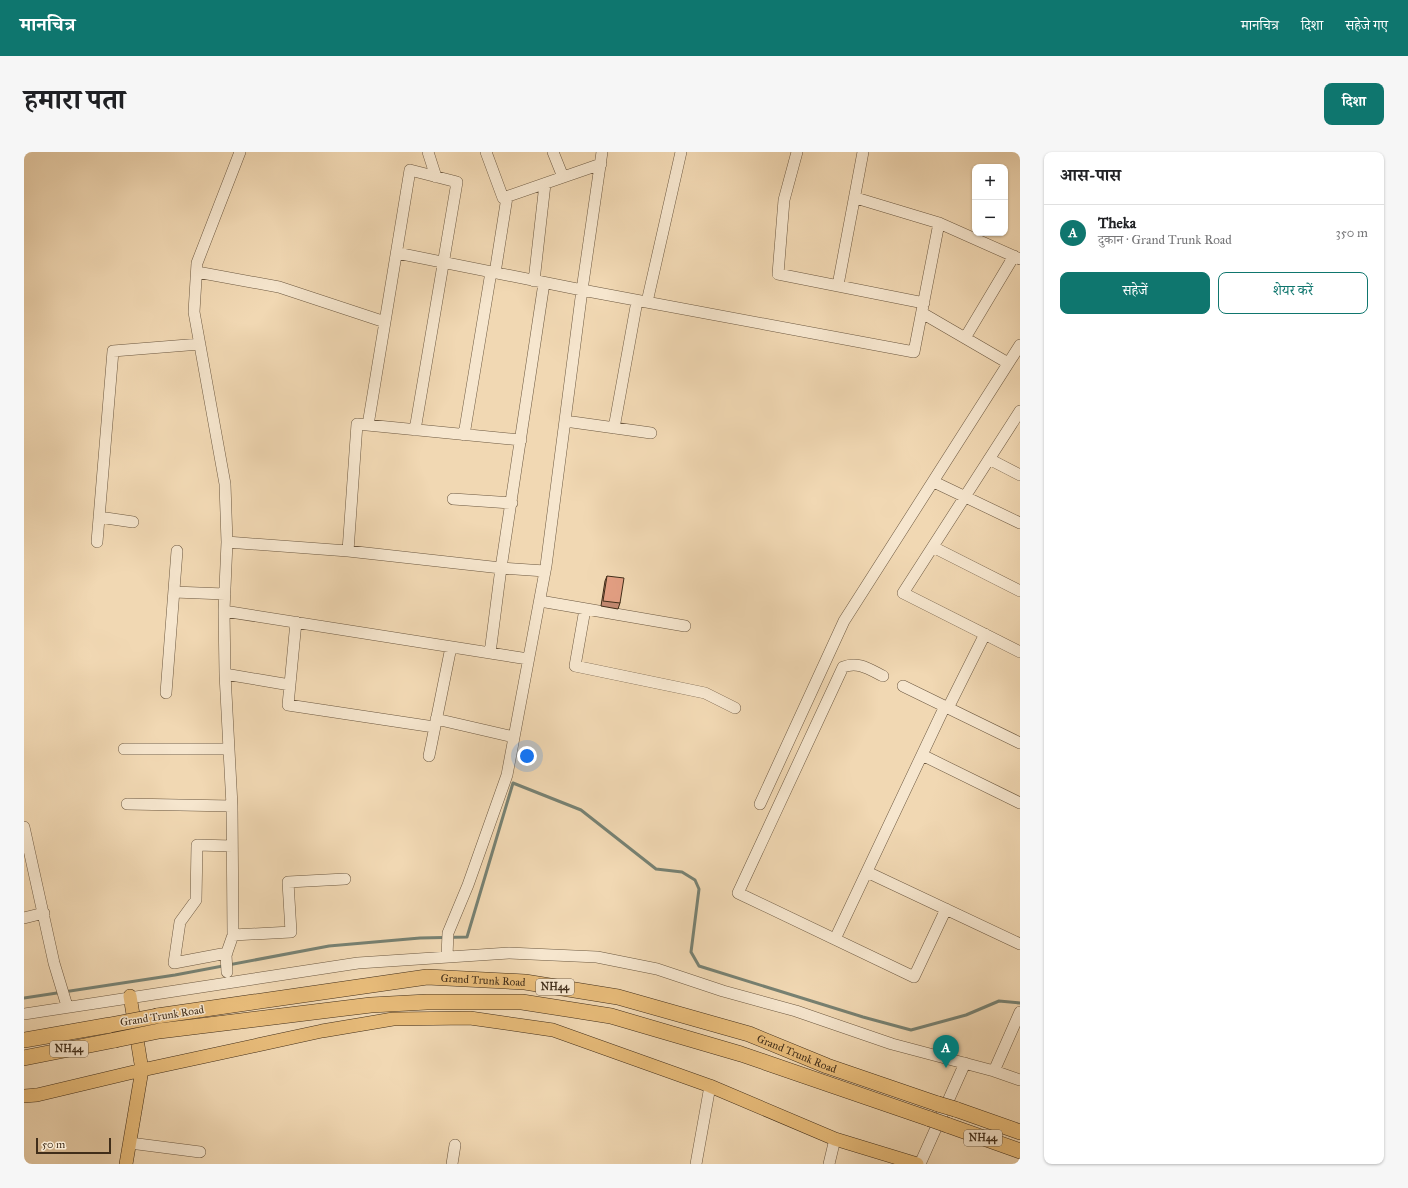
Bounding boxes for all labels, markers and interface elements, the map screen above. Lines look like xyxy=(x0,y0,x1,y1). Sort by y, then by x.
text: मानचित्र xyxy=(20,13,75,36)
text: मानचित्र xyxy=(1241,17,1279,34)
text: दिशा xyxy=(1301,17,1323,34)
text: सहेजे गए xyxy=(1345,17,1388,34)
text: हमारा पता xyxy=(24,82,125,117)
button: दिशा xyxy=(1324,83,1384,125)
map controls xyxy=(972,164,1008,236)
button: + xyxy=(972,164,1008,200)
text: आस-पास xyxy=(1060,165,1121,186)
button: − xyxy=(972,200,1008,236)
text: Theka xyxy=(1098,214,1136,232)
text: A xyxy=(1069,225,1077,241)
text: 350 m xyxy=(1335,225,1368,241)
text: दुकान · Grand Trunk Road xyxy=(1098,232,1232,248)
button: सहेजें xyxy=(1060,272,1210,314)
button: शेयर करें xyxy=(1218,272,1368,314)
your location xyxy=(517,746,537,766)
street label: Grand Trunk Road xyxy=(440,971,526,989)
road number: NH44 xyxy=(536,979,574,995)
street label: Grand Trunk Road xyxy=(119,1003,205,1029)
street label: Grand Trunk Road xyxy=(755,1032,839,1076)
pin: A xyxy=(933,1035,959,1068)
road number: NH44 xyxy=(50,1041,88,1057)
road number: NH44 xyxy=(964,1130,1002,1146)
scale bar xyxy=(36,1136,111,1155)
text: 50 m xyxy=(42,1138,65,1151)

